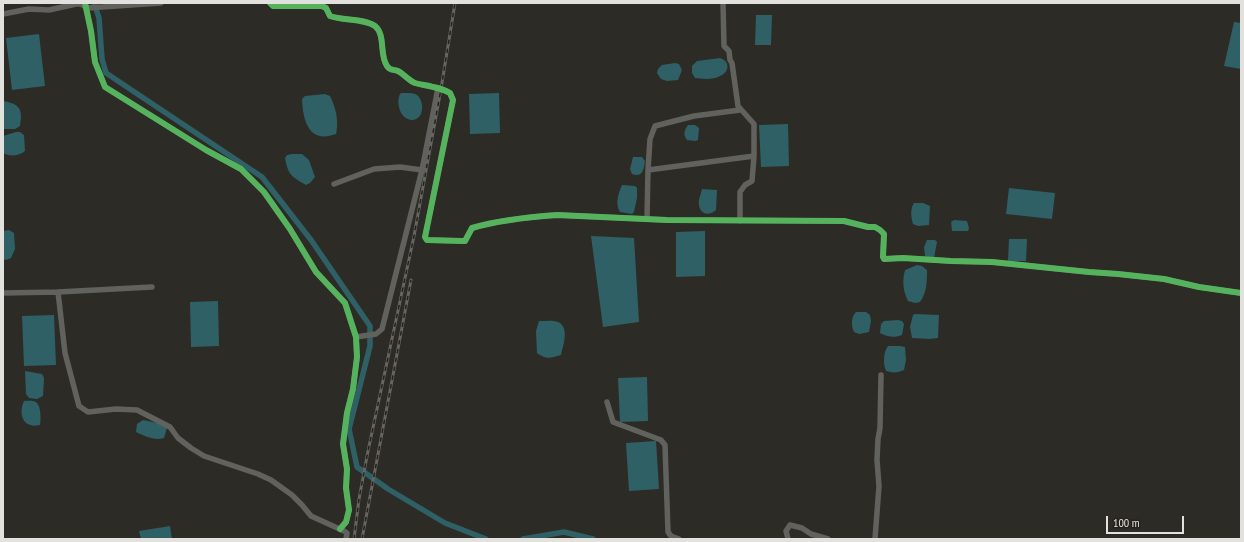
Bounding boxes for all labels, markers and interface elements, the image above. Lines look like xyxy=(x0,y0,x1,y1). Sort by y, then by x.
scale bar xyxy=(1108,508,1186,534)
text: 100 m xyxy=(1113,515,1140,530)

